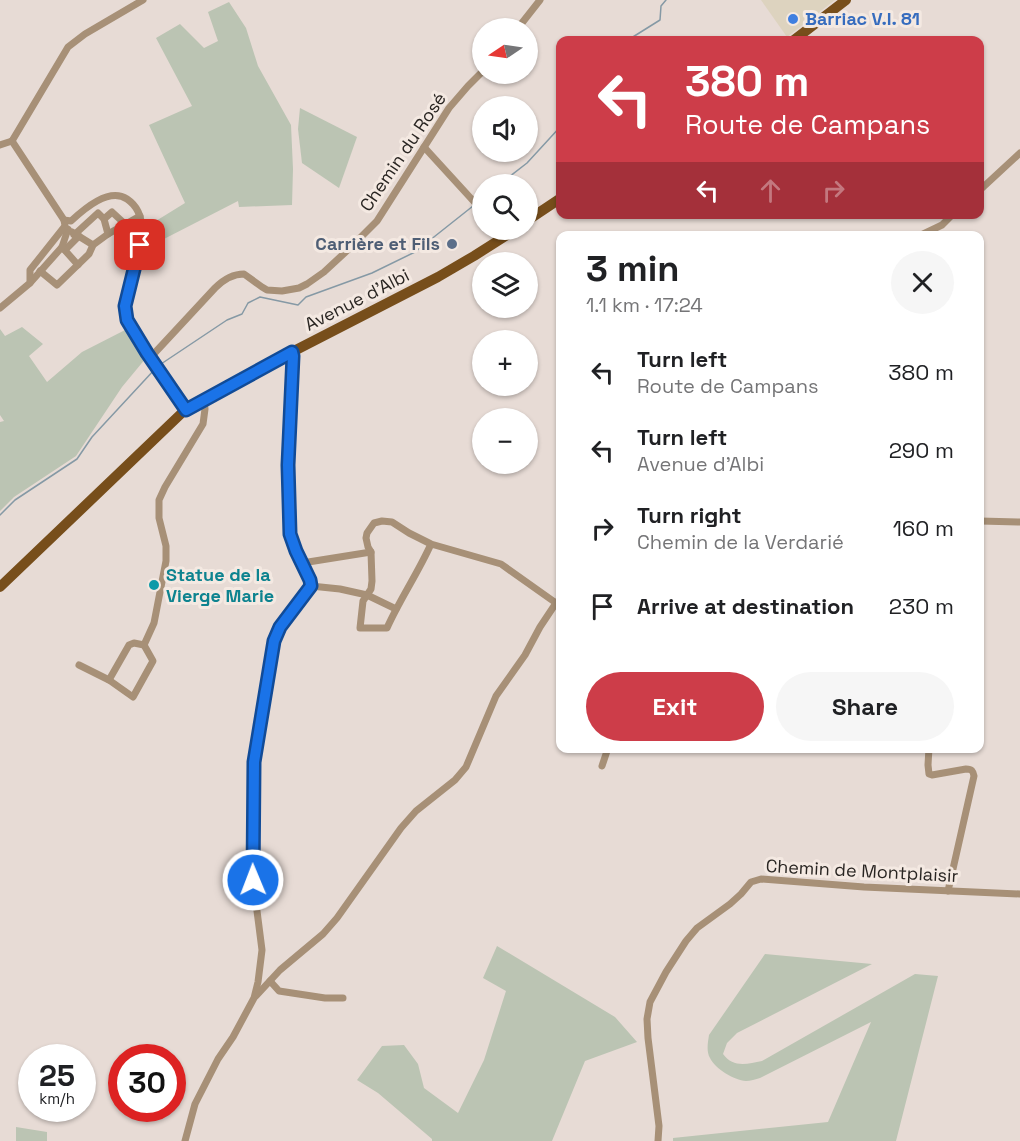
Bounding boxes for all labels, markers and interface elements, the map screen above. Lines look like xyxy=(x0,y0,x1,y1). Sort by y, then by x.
place label: Barriac V.I. 81 xyxy=(805,7,920,30)
marker: Barriac V.I. 81 xyxy=(786,12,800,26)
north arrow xyxy=(472,18,538,84)
map controls xyxy=(472,18,538,474)
text: 380 m xyxy=(685,55,810,108)
icon: left xyxy=(586,60,664,138)
street label: Chemin du Rosé xyxy=(354,88,451,216)
button: sound xyxy=(472,96,538,162)
text: Route de Campans xyxy=(685,107,930,142)
button: search xyxy=(472,174,538,240)
icon: left xyxy=(691,174,724,207)
icon: ahead xyxy=(754,174,787,207)
icon: right xyxy=(817,174,850,207)
pin xyxy=(114,219,165,270)
icon: arrive xyxy=(123,228,156,261)
place label: Carrière et Fils xyxy=(315,232,440,255)
marker: Carrière et Fils xyxy=(445,237,459,251)
text: 3 min xyxy=(586,246,680,292)
button: close xyxy=(891,251,954,314)
button: layers xyxy=(472,252,538,318)
street label: Avenue d'Albi xyxy=(301,263,413,336)
text: 1.1 km · 17:24 xyxy=(586,292,703,318)
button: + xyxy=(472,330,538,396)
text: Turn left xyxy=(637,345,727,373)
icon: left xyxy=(586,356,619,389)
text: 380 m xyxy=(888,358,954,386)
text: Route de Campans xyxy=(637,373,819,399)
button: − xyxy=(472,408,538,474)
text: Turn left xyxy=(637,423,727,451)
icon: left xyxy=(586,434,619,467)
text: 290 m xyxy=(889,436,954,464)
text: Avenue d'Albi xyxy=(637,451,764,477)
text: Turn right xyxy=(637,501,742,529)
icon: right xyxy=(586,512,619,545)
text: 160 m xyxy=(893,514,954,542)
text: Chemin de la Verdarié xyxy=(637,529,844,555)
place label: Statue de la Vierge Marie xyxy=(166,563,274,607)
marker: Statue de la Vierge Marie xyxy=(147,578,161,592)
icon: arrive xyxy=(586,590,619,623)
text: Arrive at destination xyxy=(637,592,854,620)
text: 230 m xyxy=(889,592,954,620)
button: Exit xyxy=(586,672,764,741)
button: Share xyxy=(776,672,954,741)
position arrow xyxy=(221,848,285,912)
street label: Chemin de Montplaisir xyxy=(765,854,959,887)
speed limit sign: 30 xyxy=(108,1044,186,1122)
text: 25 xyxy=(39,1056,75,1095)
text: km/h xyxy=(39,1089,75,1108)

